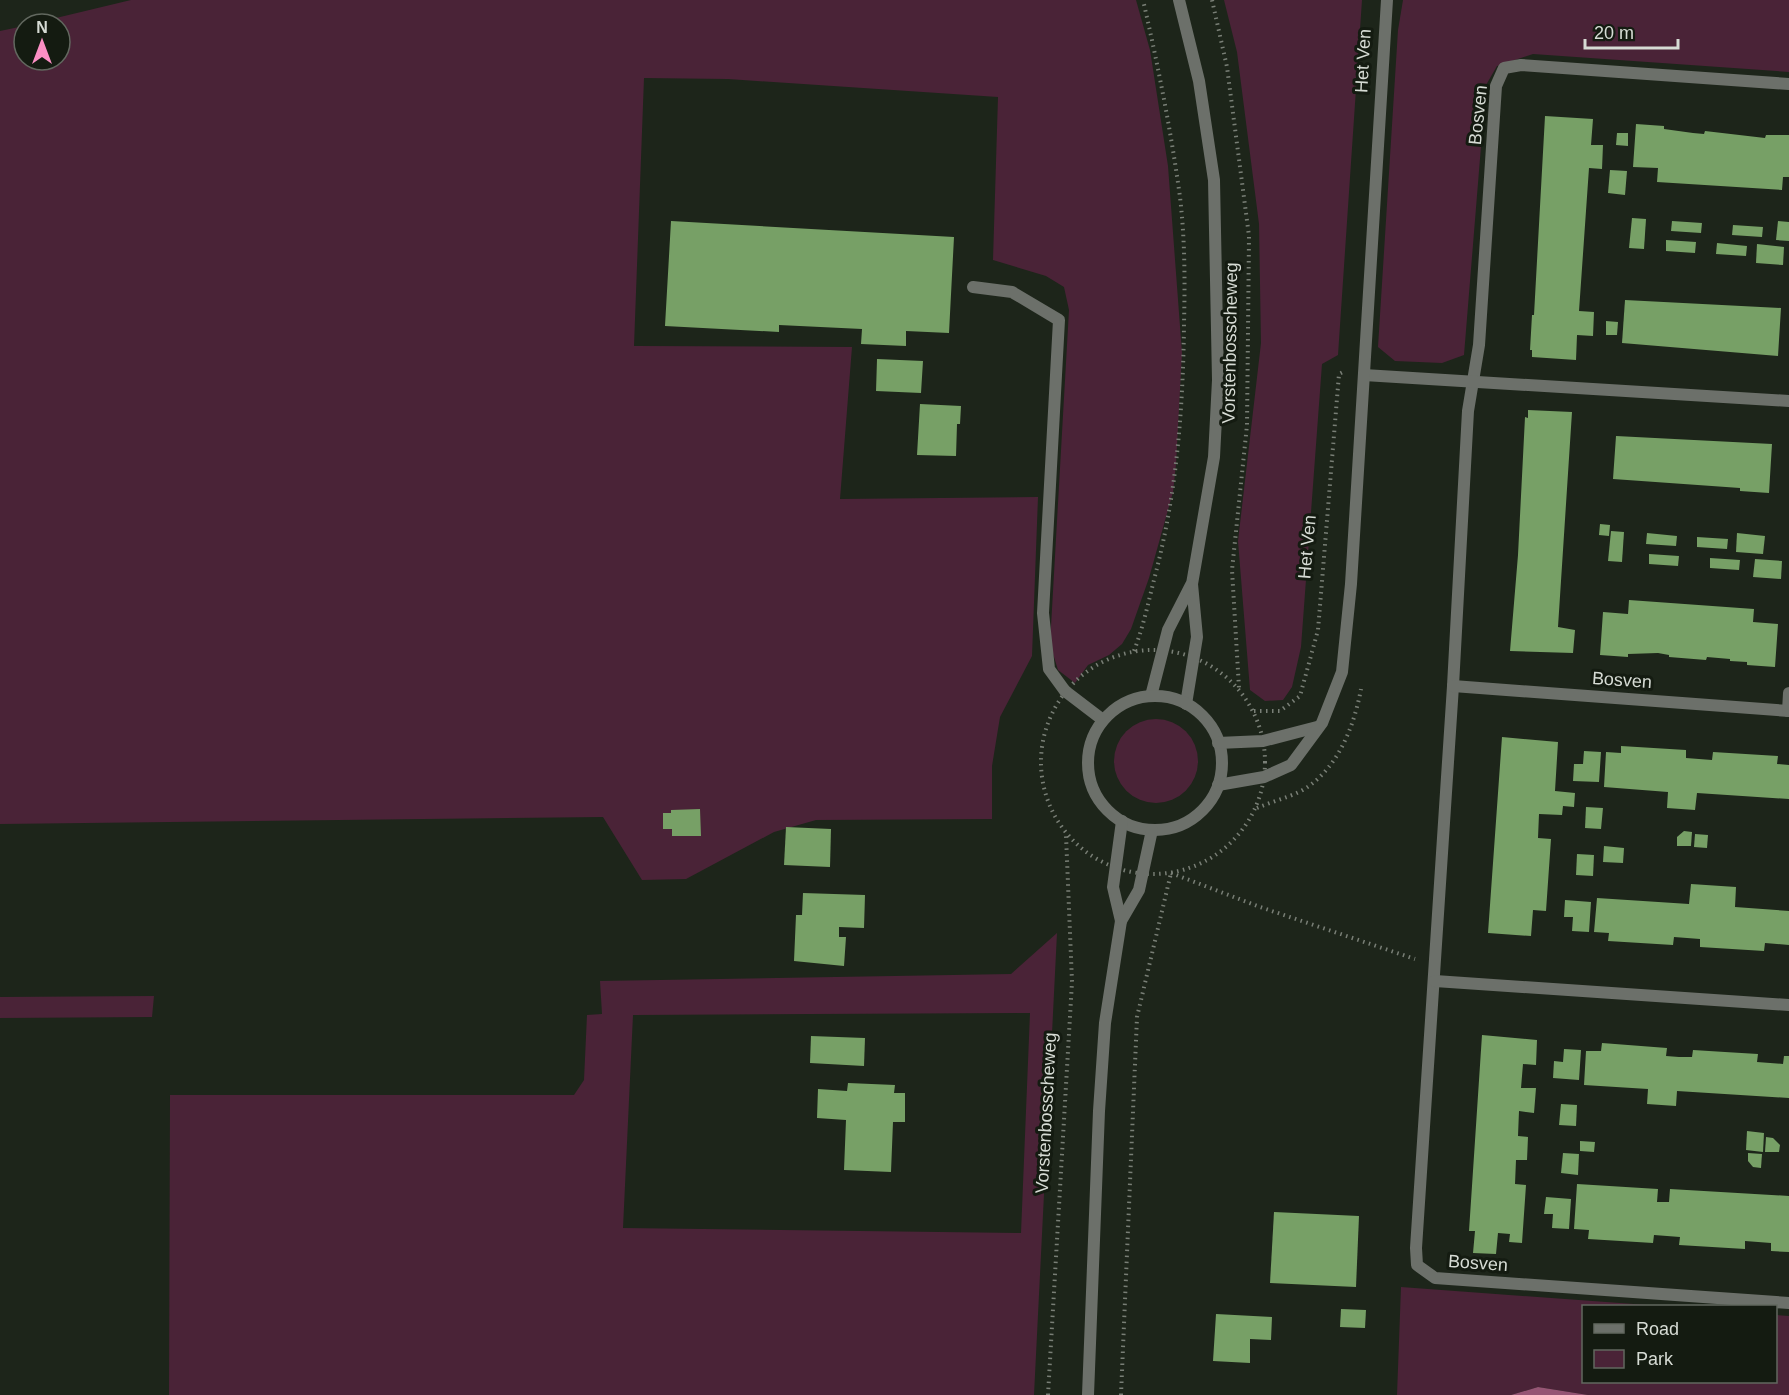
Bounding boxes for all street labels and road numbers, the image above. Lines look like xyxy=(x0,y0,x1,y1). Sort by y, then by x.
street label: Het Ven xyxy=(1351,28,1375,94)
street label: Bosven xyxy=(1465,84,1491,146)
street label: Vorstenbosscheweg xyxy=(1219,262,1241,424)
street label: Het Ven xyxy=(1294,514,1320,580)
street label: Bosven xyxy=(1591,668,1653,692)
street label: Vorstenbosscheweg xyxy=(1032,1032,1060,1194)
street label: Bosven xyxy=(1447,1251,1509,1275)

